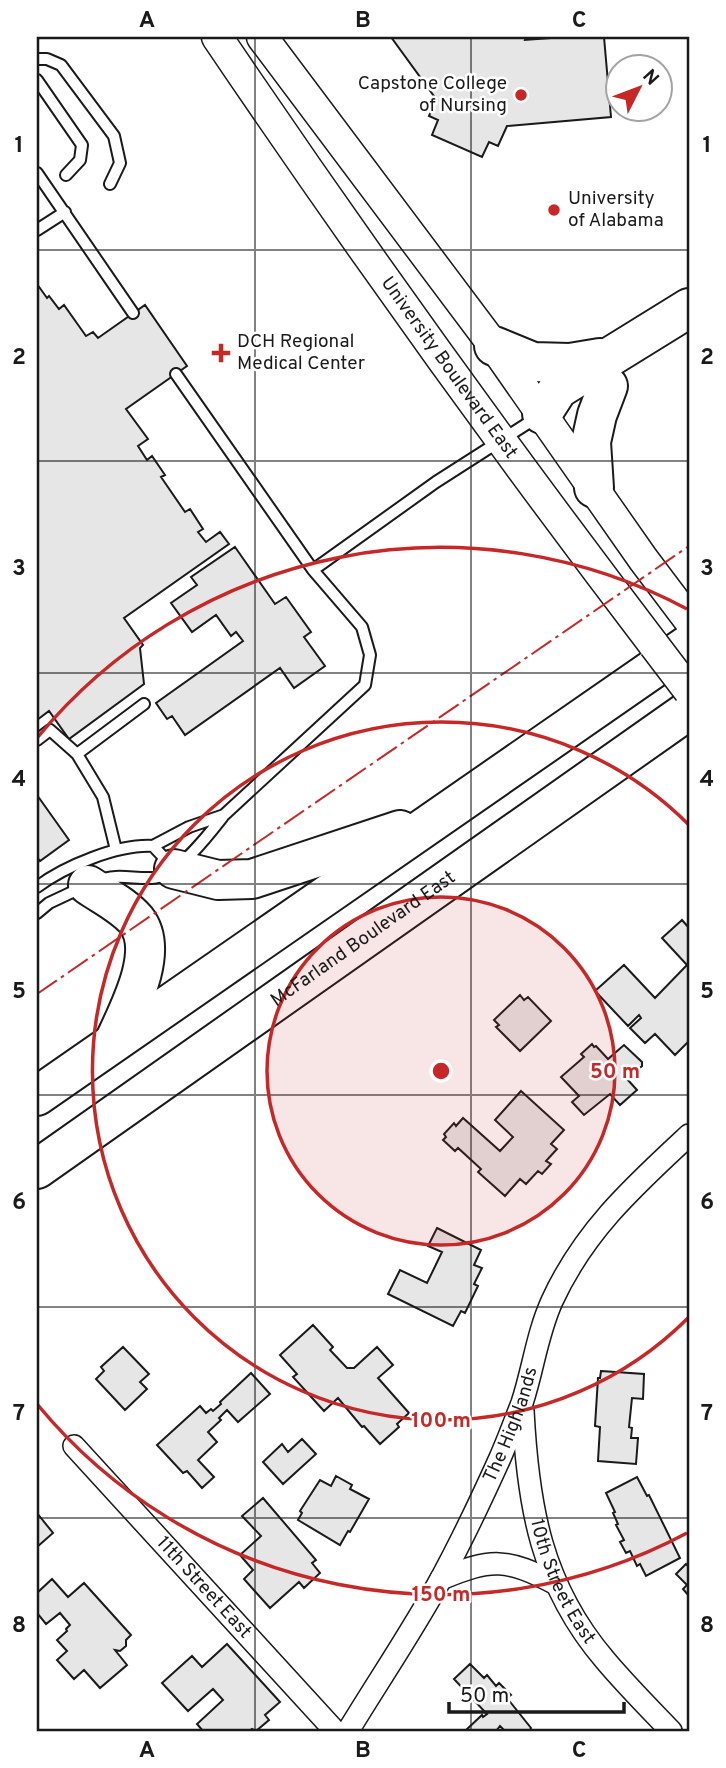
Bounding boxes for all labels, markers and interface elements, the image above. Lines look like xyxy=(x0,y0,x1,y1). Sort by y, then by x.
text: A xyxy=(139,7,155,36)
text: B xyxy=(355,7,371,36)
text: C xyxy=(572,7,586,36)
north arrow xyxy=(604,52,674,122)
text: N xyxy=(637,65,664,91)
place label: Capstone College of Nursing xyxy=(358,72,507,118)
marker: Capstone College of Nursing xyxy=(513,87,529,103)
text: 1 xyxy=(14,132,24,161)
text: 1 xyxy=(702,132,712,161)
place label: University of Alabama xyxy=(568,187,664,233)
marker: University of Alabama xyxy=(546,202,562,218)
street label: University Boulevard East xyxy=(375,272,523,464)
place label: DCH Regional Medical Center xyxy=(237,330,366,376)
marker: DCH Regional Medical Center xyxy=(211,343,231,363)
text: 2 xyxy=(12,344,26,373)
text: 2 xyxy=(700,344,714,373)
text: 3 xyxy=(12,555,26,584)
text: 3 xyxy=(700,555,714,584)
text: 4 xyxy=(12,766,26,795)
text: 4 xyxy=(700,766,714,795)
street label: McFarland Boulevard East xyxy=(266,866,460,1013)
text: 5 xyxy=(12,978,26,1007)
text: 5 xyxy=(700,978,714,1007)
centre of rings xyxy=(429,1059,453,1083)
text: 50 m xyxy=(590,1059,640,1086)
text: 6 xyxy=(12,1189,26,1218)
text: 6 xyxy=(700,1189,714,1218)
street label: The Highlands xyxy=(478,1365,543,1487)
text: 7 xyxy=(13,1400,25,1429)
text: 7 xyxy=(701,1400,713,1429)
text: 100 m xyxy=(411,1408,471,1435)
street label: 10th Street East xyxy=(524,1517,600,1649)
street label: 11th Street East xyxy=(151,1531,256,1644)
text: 150 m xyxy=(412,1582,470,1609)
text: 8 xyxy=(12,1612,26,1641)
text: 8 xyxy=(700,1612,714,1641)
scale bar xyxy=(449,1670,624,1714)
text: 50 m xyxy=(460,1683,509,1710)
text: A xyxy=(139,1737,155,1766)
text: B xyxy=(355,1737,371,1766)
text: C xyxy=(572,1737,586,1766)

